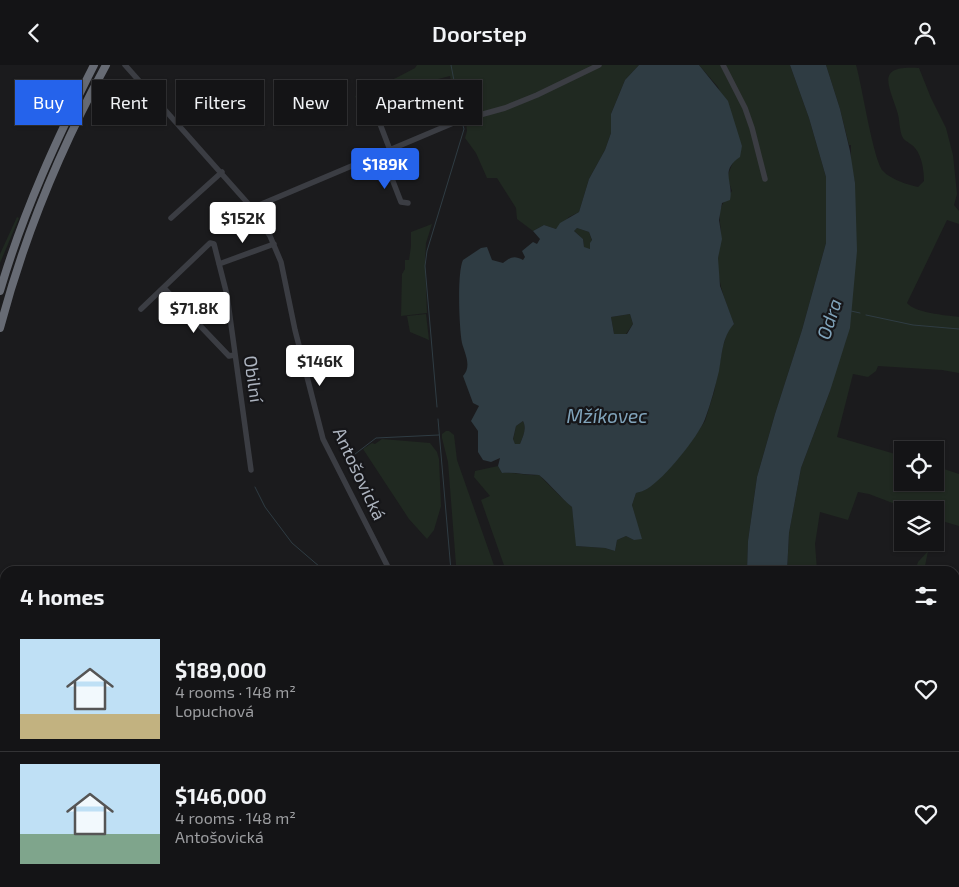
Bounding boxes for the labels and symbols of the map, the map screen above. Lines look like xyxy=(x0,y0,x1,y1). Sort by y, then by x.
pin: $189K xyxy=(350,147,420,190)
pin: $152K xyxy=(208,201,278,244)
pin: $71.8K xyxy=(153,291,235,334)
water label: Odra xyxy=(811,295,846,342)
pin: $146K xyxy=(285,345,355,387)
street label: Obilní xyxy=(240,354,268,404)
water label: Mžíkovec xyxy=(567,404,647,427)
street label: Antošovická xyxy=(329,424,391,523)

